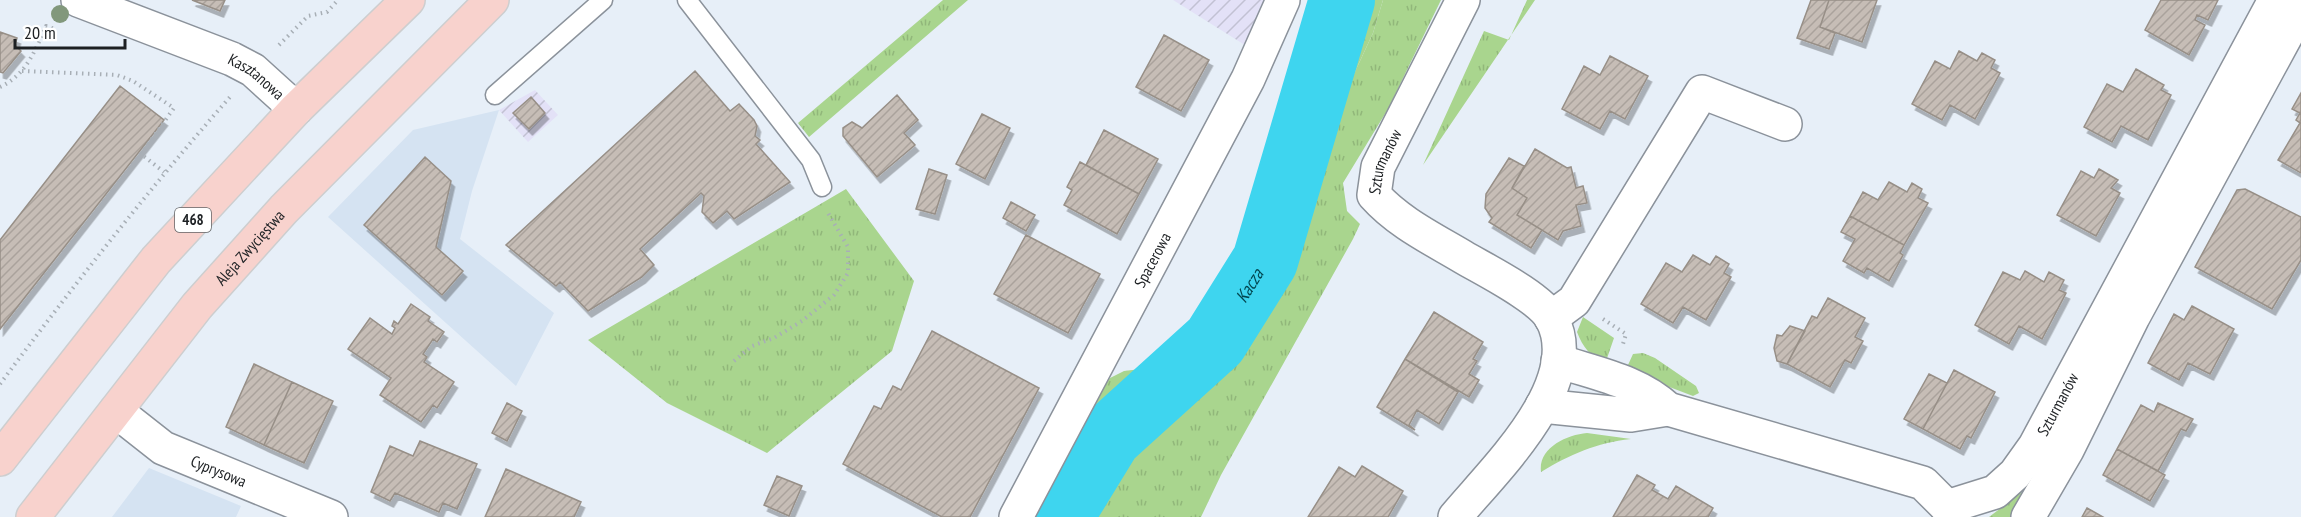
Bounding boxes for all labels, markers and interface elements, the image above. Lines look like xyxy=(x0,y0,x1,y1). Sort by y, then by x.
scale bar xyxy=(15,12,124,50)
text: 20 m xyxy=(24,21,56,44)
street label: Kasztanowa xyxy=(225,49,289,104)
street label: Szturmanów xyxy=(1364,125,1406,196)
street label: Aleja Zwycięstwa xyxy=(211,205,289,289)
road number: 468 xyxy=(175,208,211,232)
street label: Spacerowa xyxy=(1129,229,1175,291)
water label: Kacza xyxy=(1230,264,1269,307)
street label: Szturmanów xyxy=(2032,369,2083,439)
street label: Cyprysowa xyxy=(188,451,249,491)

